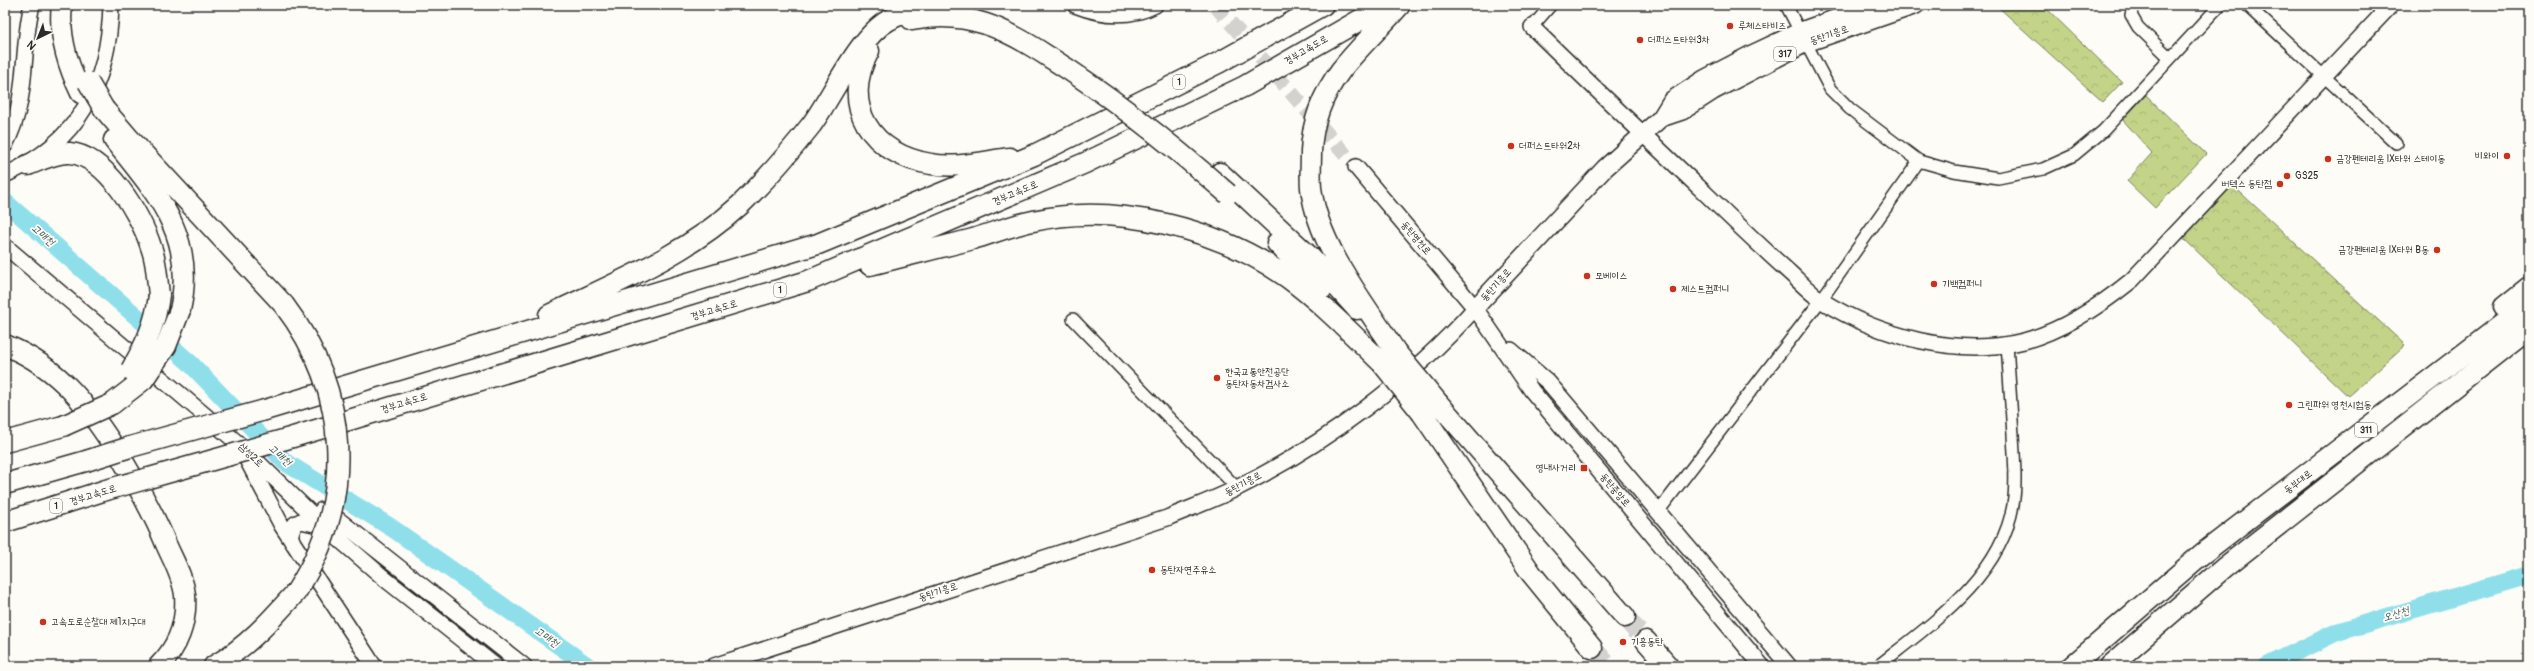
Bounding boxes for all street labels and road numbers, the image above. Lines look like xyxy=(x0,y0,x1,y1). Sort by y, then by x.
street label: 동탄기흥로 xyxy=(1808,23,1850,47)
street label: 경부고속도로 xyxy=(1282,33,1330,67)
road number: 317 xyxy=(1774,47,1796,61)
road number: 1 xyxy=(1173,75,1185,89)
street label: 경부고속도로 xyxy=(990,178,1040,208)
street label: 동탄영천로 xyxy=(1398,219,1434,257)
street label: 동탄기흥로 xyxy=(1478,266,1514,304)
road number: 1 xyxy=(774,283,786,297)
street label: 경부고속도로 xyxy=(689,297,739,323)
street label: 경부고속도로 xyxy=(379,390,429,416)
road number: 311 xyxy=(2355,423,2377,437)
street label: 삼성2로 xyxy=(236,440,266,470)
street label: 동부대로 xyxy=(2282,468,2314,496)
street label: 동탄기흥로 xyxy=(1222,469,1264,499)
street label: 동탄중앙로 xyxy=(1597,471,1633,509)
street label: 경부고속도로 xyxy=(68,482,118,508)
road number: 1 xyxy=(50,499,62,513)
street label: 동탄기흥로 xyxy=(917,580,959,604)

